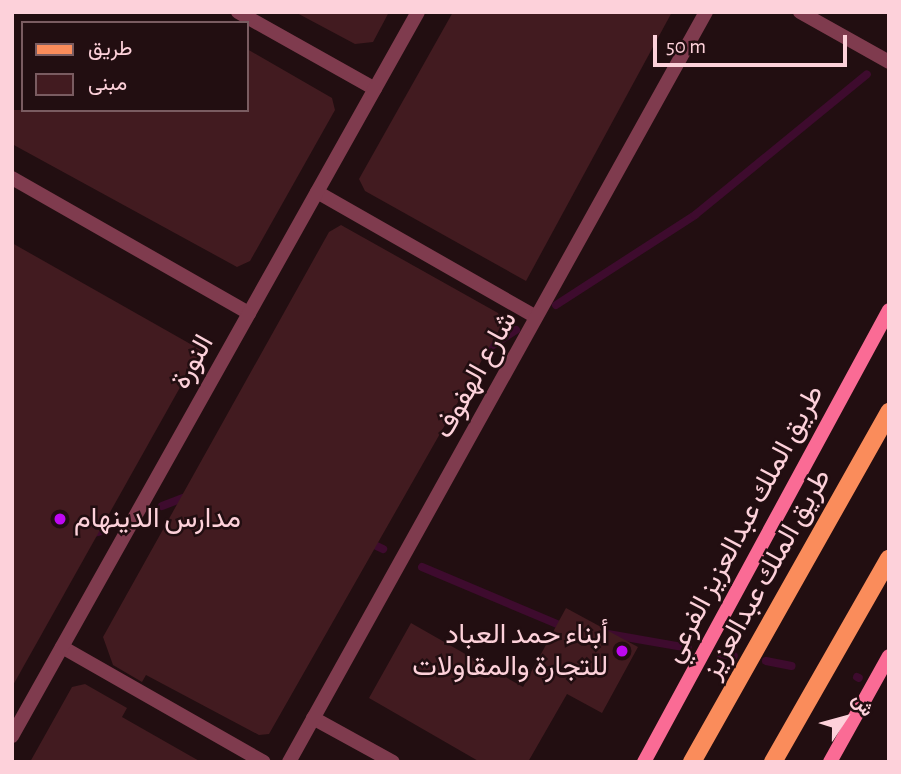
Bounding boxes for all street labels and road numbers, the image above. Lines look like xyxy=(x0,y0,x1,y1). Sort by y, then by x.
street label: شارع الهفوف xyxy=(427,306,525,444)
street label: النورة xyxy=(165,329,221,395)
street label: طريق الملك عبدالعزيز الفرعي xyxy=(657,380,831,668)
street label: طريق الملك عبدالعزيز xyxy=(695,463,839,685)

